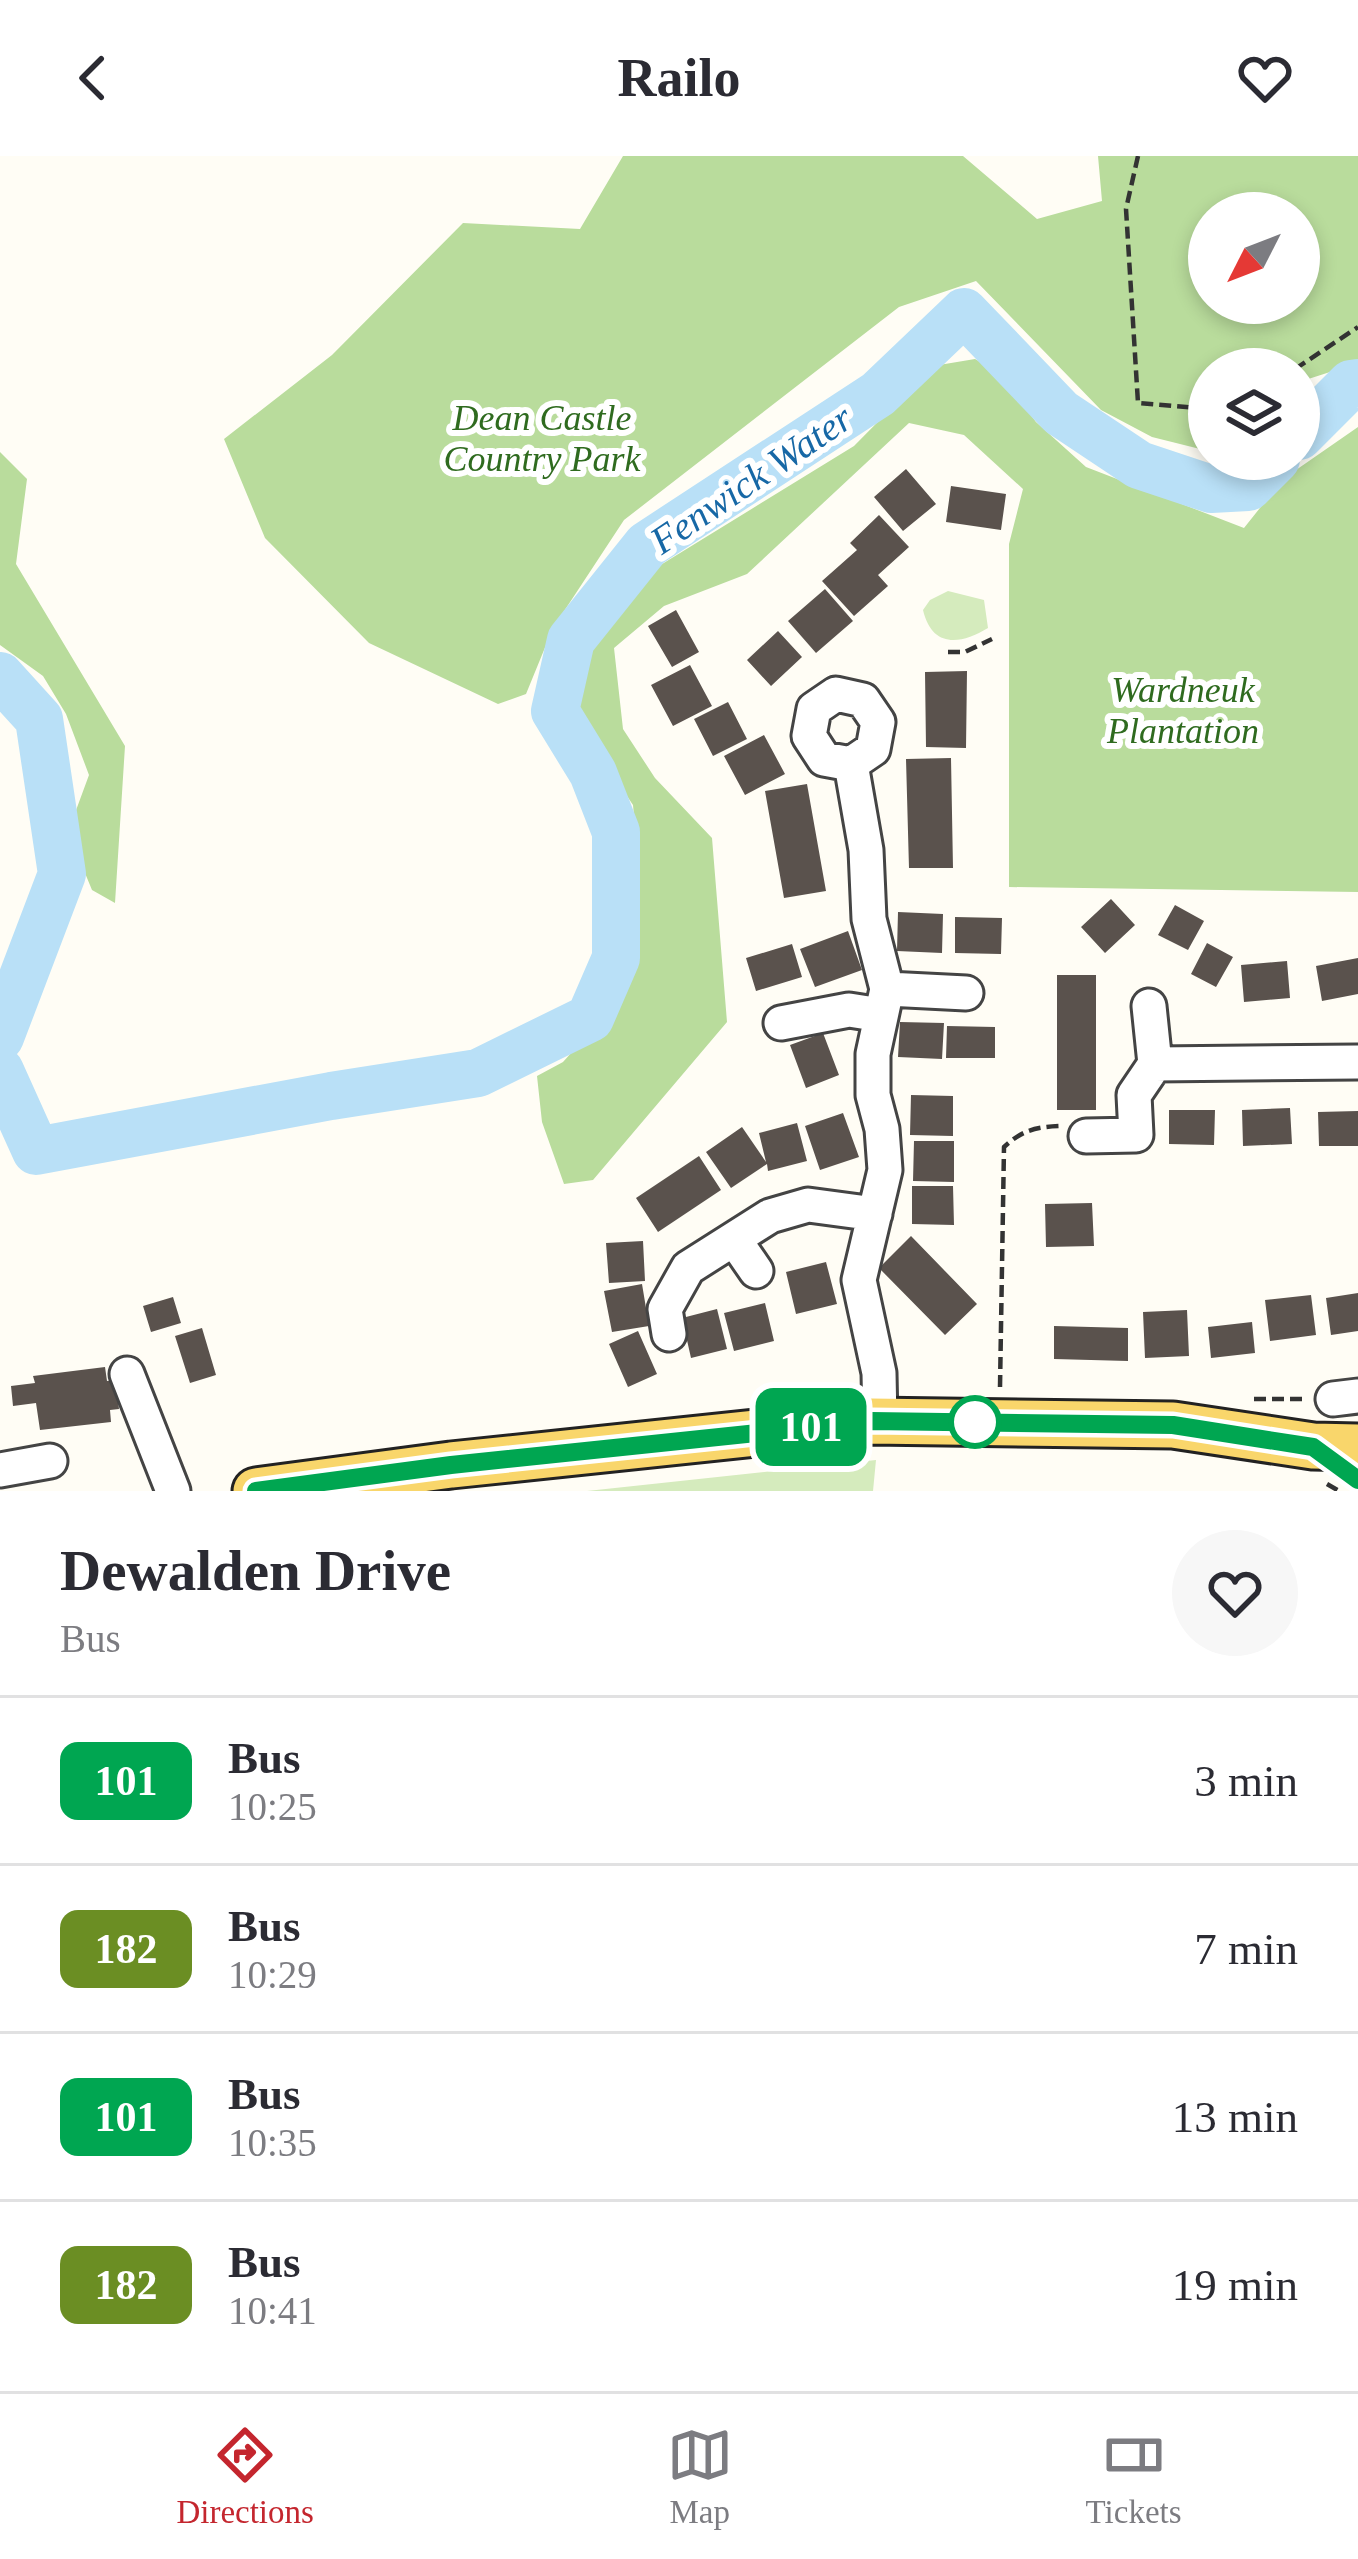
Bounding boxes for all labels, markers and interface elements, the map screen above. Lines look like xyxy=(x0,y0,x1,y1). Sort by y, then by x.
icon: back xyxy=(60,45,126,111)
icon: heart xyxy=(1232,45,1298,111)
text: Railo xyxy=(617,48,741,108)
north arrow xyxy=(1188,192,1320,324)
map controls xyxy=(1188,192,1320,480)
button: layers xyxy=(1188,348,1320,480)
water label: Fenwick Water xyxy=(641,395,861,563)
park label: Dean Castle Country Park xyxy=(444,398,642,479)
park label: Wardneuk Plantation xyxy=(1106,670,1259,751)
line badge: 101 xyxy=(742,1388,880,1466)
unlabelled marker xyxy=(950,1397,1000,1447)
text: 101 xyxy=(780,1404,843,1450)
button: heart xyxy=(1172,1530,1298,1656)
text: Dewalden Drive xyxy=(60,1539,451,1602)
text: Bus xyxy=(60,1617,121,1660)
text: Bus xyxy=(228,1733,301,1783)
text: 3 min xyxy=(1194,1756,1298,1806)
text: 101 xyxy=(95,1758,158,1804)
text: 10:25 xyxy=(228,1785,317,1828)
text: Bus xyxy=(228,1901,301,1951)
text: 7 min xyxy=(1194,1924,1298,1974)
text: 182 xyxy=(95,1926,158,1972)
text: 10:29 xyxy=(228,1953,317,1996)
text: Bus xyxy=(228,2069,301,2119)
text: 13 min xyxy=(1172,2092,1298,2142)
text: 101 xyxy=(95,2094,158,2140)
text: 10:35 xyxy=(228,2121,317,2164)
text: Bus xyxy=(228,2237,301,2287)
text: 19 min xyxy=(1172,2260,1298,2310)
text: 182 xyxy=(95,2262,158,2308)
text: 10:41 xyxy=(228,2289,317,2332)
tab: Directions xyxy=(176,2422,314,2531)
tab: Map xyxy=(667,2422,733,2531)
tab: Tickets xyxy=(1086,2422,1182,2531)

